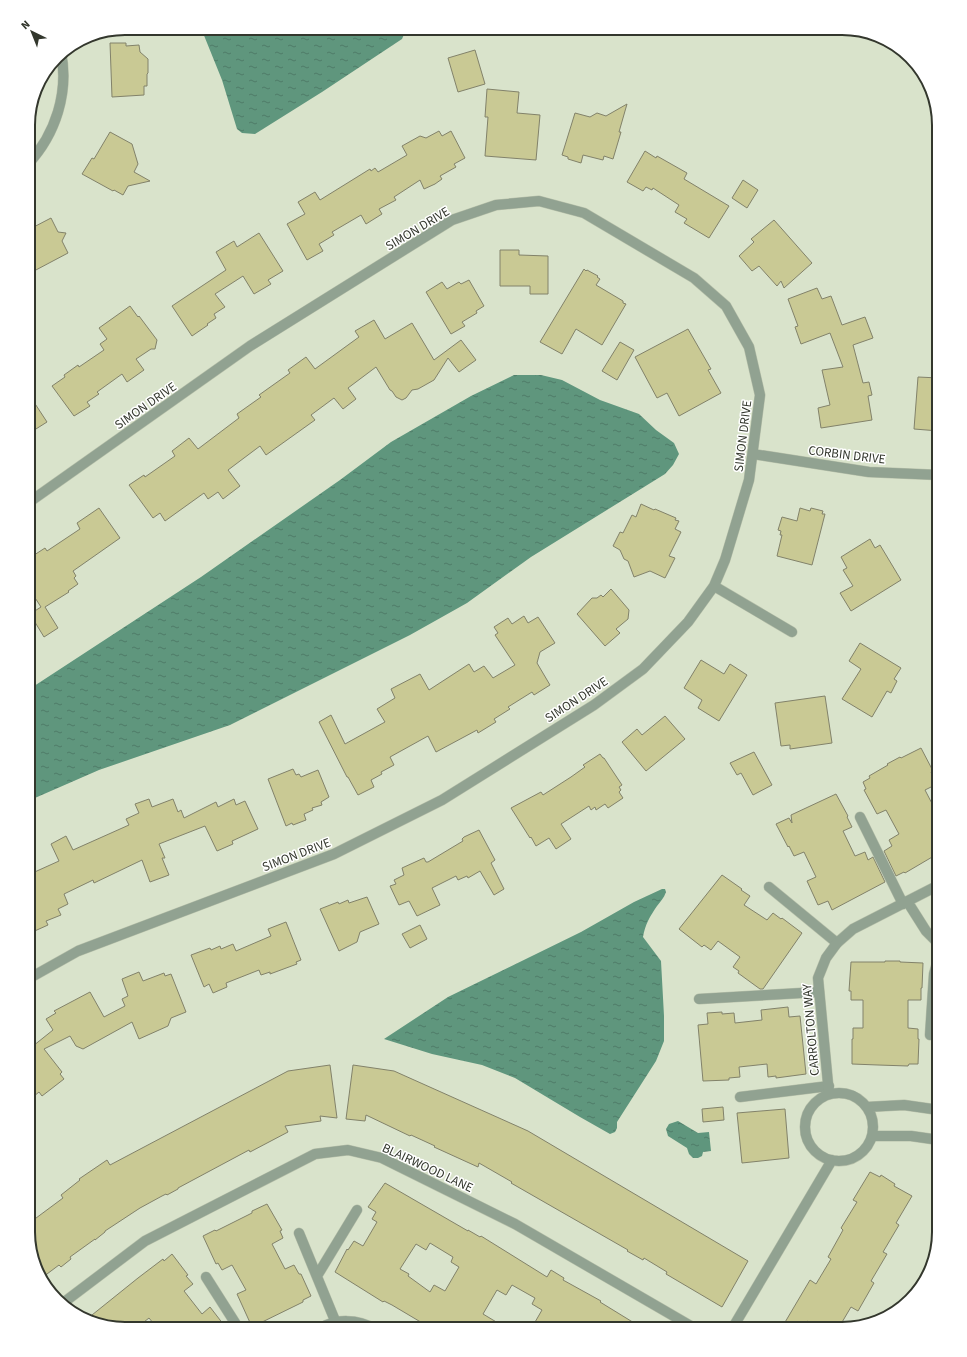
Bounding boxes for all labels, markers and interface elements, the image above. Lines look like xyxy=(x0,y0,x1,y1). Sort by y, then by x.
north arrow xyxy=(12,12,52,52)
text: N xyxy=(18,17,33,33)
street label: SIMON DRIVE xyxy=(382,203,453,255)
street label: SIMON DRIVE xyxy=(111,378,180,434)
street label: SIMON DRIVE xyxy=(730,399,756,473)
street label: CORBIN DRIVE xyxy=(807,441,887,469)
street label: SIMON DRIVE xyxy=(542,673,612,727)
street label: SIMON DRIVE xyxy=(260,834,333,876)
street label: CARROLTON WAY xyxy=(798,982,824,1077)
street label: BLAIRWOOD LANE xyxy=(379,1139,476,1197)

